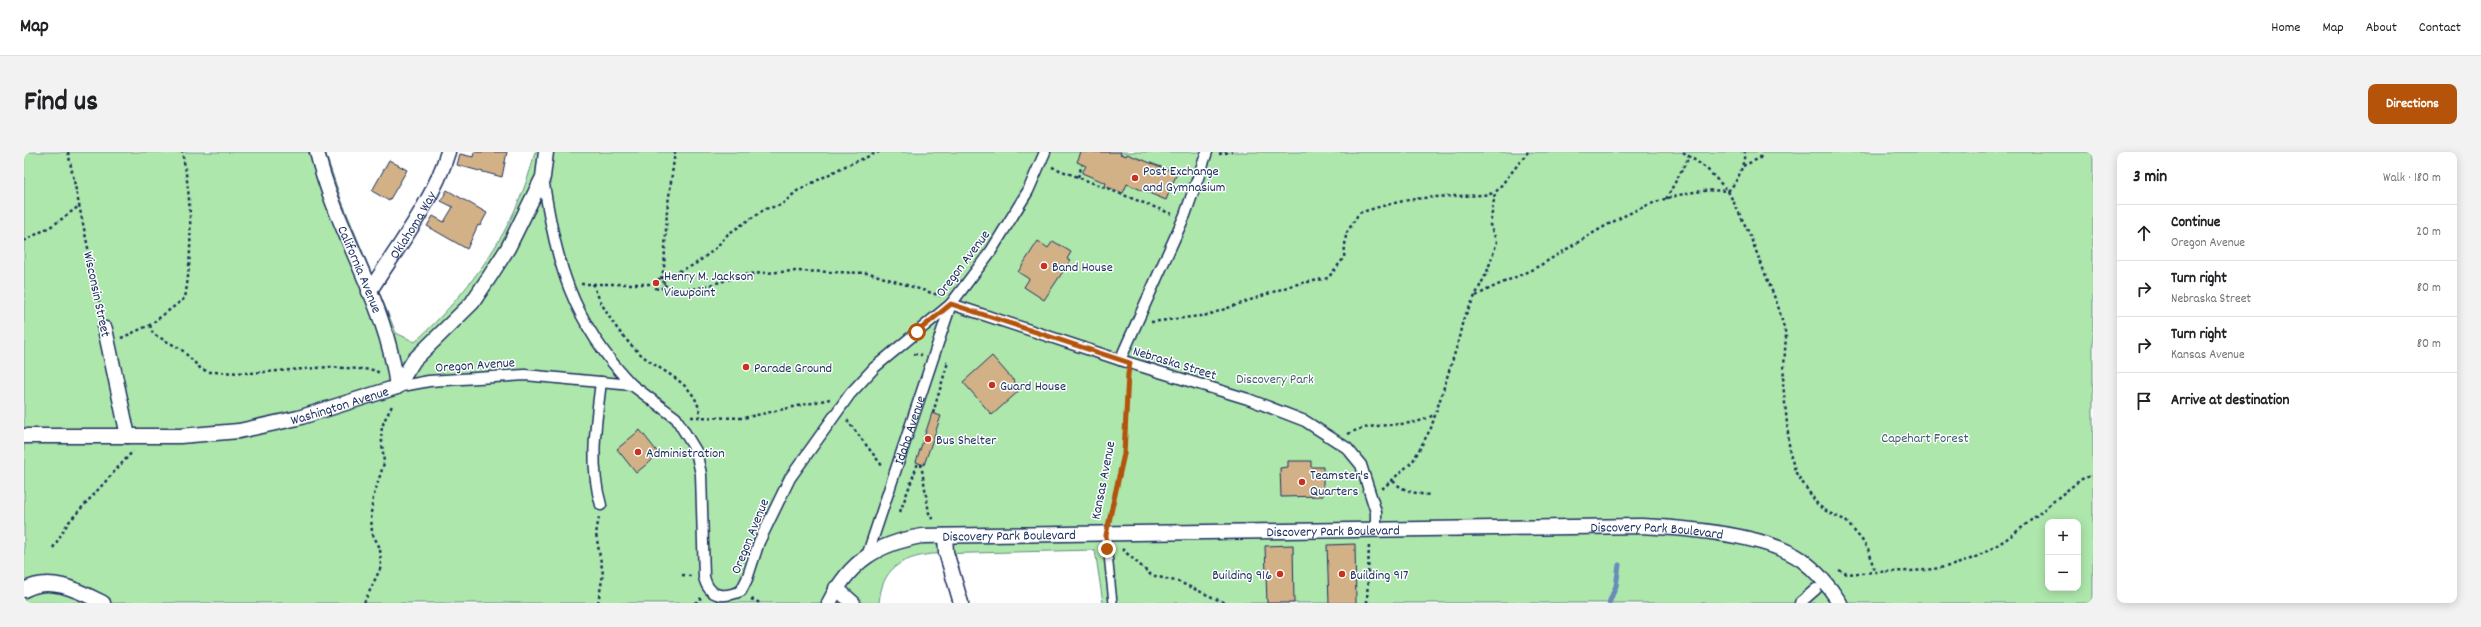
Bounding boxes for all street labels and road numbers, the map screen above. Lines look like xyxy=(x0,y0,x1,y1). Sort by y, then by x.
street label: Oklahoma Way xyxy=(385,188,442,264)
street label: California Avenue xyxy=(331,223,386,316)
street label: Oregon Avenue xyxy=(932,226,996,302)
street label: Wisconsin Street xyxy=(77,250,115,339)
street label: Nebraska Street xyxy=(1130,342,1219,386)
street label: Oregon Avenue xyxy=(435,353,516,379)
street label: Washington Avenue xyxy=(289,382,391,431)
street label: Idaho Avenue xyxy=(890,393,932,468)
street label: Kansas Avenue xyxy=(1087,440,1121,521)
street label: Oregon Avenue xyxy=(727,496,775,577)
street label: Discovery Park Boulevard xyxy=(1590,518,1725,546)
street label: Discovery Park Boulevard xyxy=(1266,521,1400,543)
street label: Discovery Park Boulevard xyxy=(942,526,1076,548)

